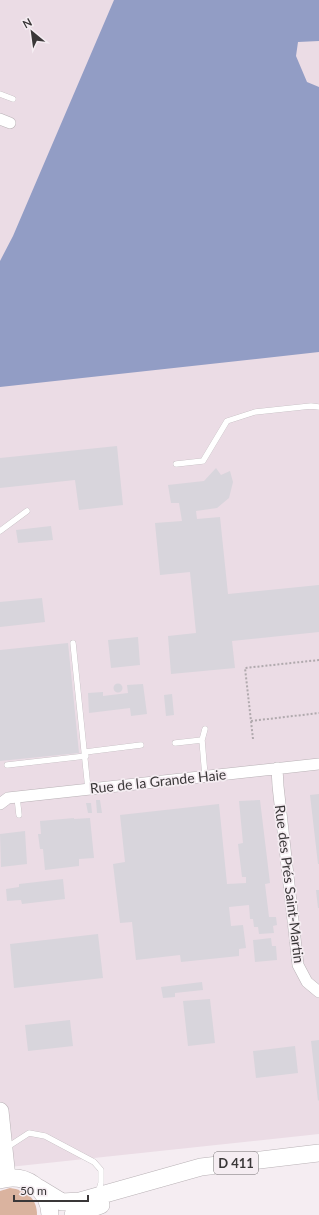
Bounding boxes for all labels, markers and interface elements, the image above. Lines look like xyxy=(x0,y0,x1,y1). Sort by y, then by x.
north arrow xyxy=(12,12,52,52)
text: N xyxy=(20,15,34,31)
street label: Rue de la Grande Haie xyxy=(89,765,227,797)
street label: Rue des Prés Saint-Martin xyxy=(272,804,308,964)
road number: D 411 xyxy=(214,1152,258,1174)
scale bar xyxy=(14,1177,88,1203)
text: 50 m xyxy=(20,1183,47,1198)

